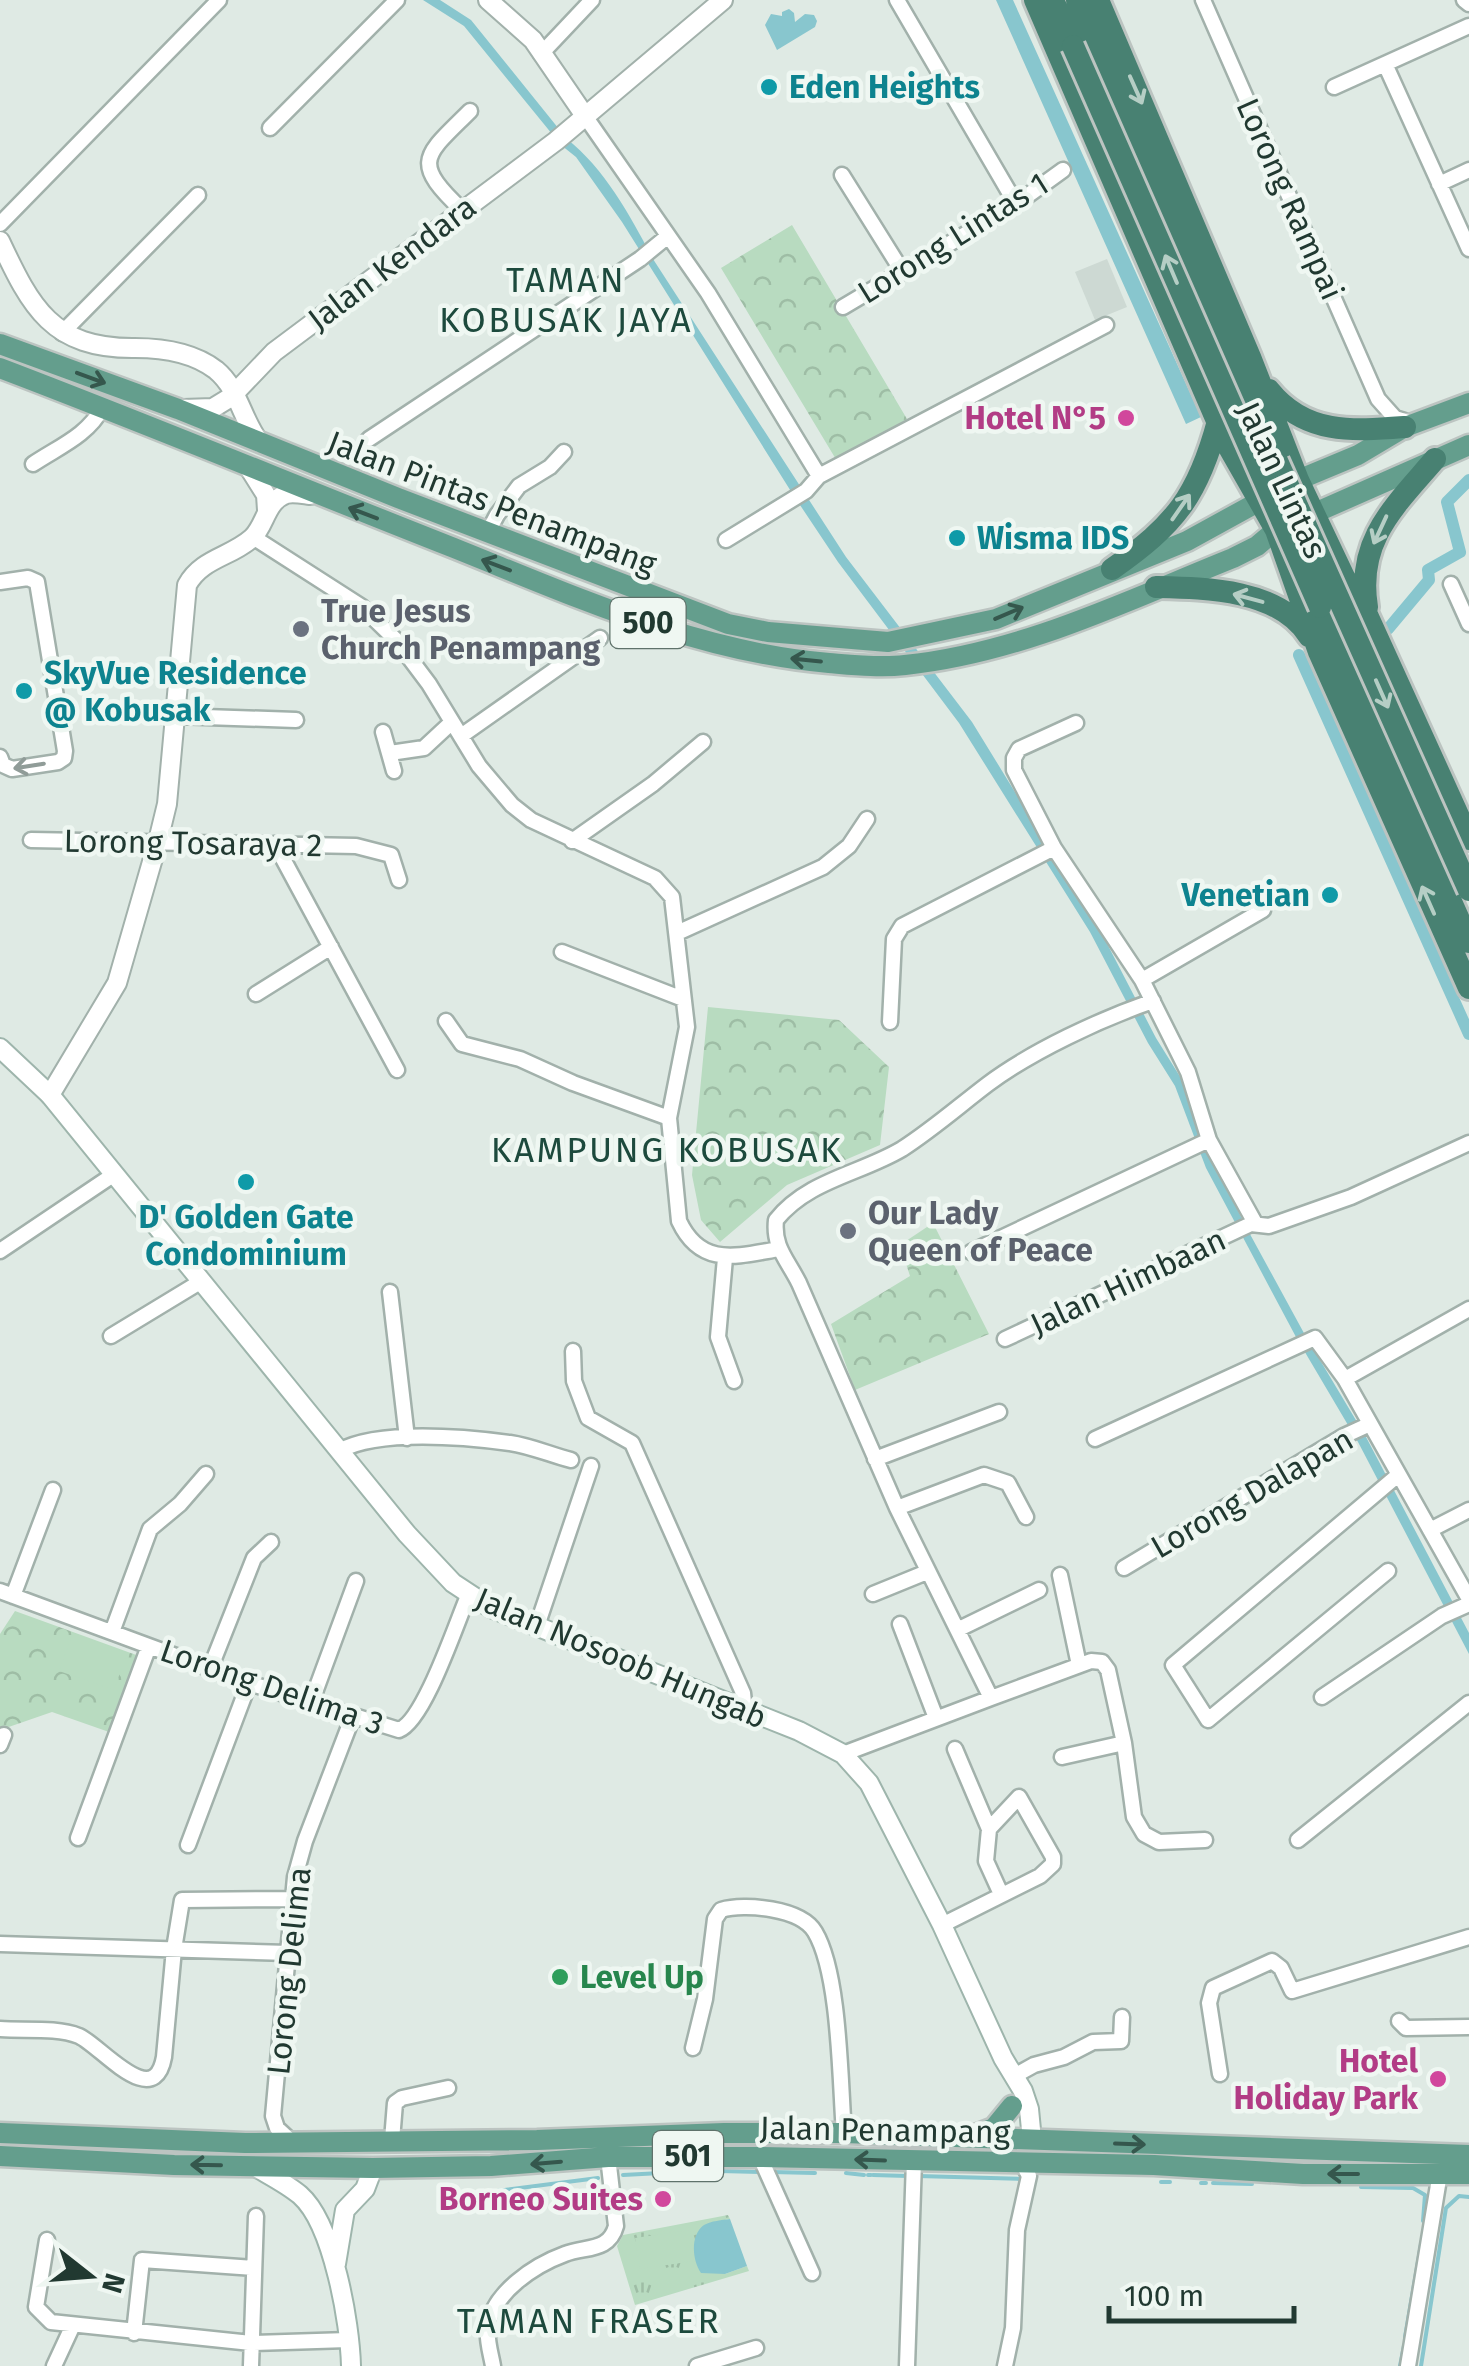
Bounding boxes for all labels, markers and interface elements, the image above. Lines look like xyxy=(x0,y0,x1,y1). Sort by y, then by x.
place label: Eden Heights xyxy=(789,68,980,106)
one-way arrow xyxy=(1128,74,1146,104)
marker: Eden Heights xyxy=(758,76,780,98)
street label: Lorong Rampai xyxy=(1229,92,1351,306)
street label: Lorong Lintas 1 xyxy=(851,164,1055,312)
street label: Jalan Kendara xyxy=(301,187,483,339)
one-way arrow xyxy=(1161,255,1179,285)
district label: TAMAN KOBUSAK JAYA xyxy=(439,259,693,341)
one-way arrow xyxy=(75,370,106,388)
street label: Jalan Lintas xyxy=(1229,396,1335,564)
place label: Hotel N°5 xyxy=(964,399,1106,437)
marker: Hotel N°5 xyxy=(1115,407,1137,429)
street label: Jalan Pintas Penampang xyxy=(322,423,662,583)
one-way arrow xyxy=(1170,493,1191,521)
one-way arrow xyxy=(348,503,379,521)
one-way arrow xyxy=(1369,514,1388,544)
place label: Wisma IDS xyxy=(977,519,1129,557)
marker: Wisma IDS xyxy=(946,527,968,549)
one-way arrow xyxy=(482,555,512,573)
one-way arrow xyxy=(1233,588,1265,606)
place label: True Jesus Church Penampang xyxy=(321,592,601,667)
road number: 500 xyxy=(610,598,686,648)
one-way arrow xyxy=(993,603,1024,621)
marker: True Jesus Church Penampang xyxy=(290,618,312,640)
one-way arrow xyxy=(790,650,822,669)
place label: SkyVue Residence @ Kobusak xyxy=(44,654,307,729)
one-way arrow xyxy=(1374,678,1392,709)
marker: SkyVue Residence @ Kobusak xyxy=(13,680,35,702)
one-way arrow xyxy=(14,757,46,776)
street label: Lorong Tosaraya 2 xyxy=(63,822,323,864)
place label: Venetian xyxy=(1180,876,1310,914)
marker: Venetian xyxy=(1319,884,1341,906)
one-way arrow xyxy=(1418,886,1437,916)
district label: KAMPUNG KOBUSAK xyxy=(491,1129,843,1171)
marker: D' Golden Gate Condominium xyxy=(235,1171,257,1193)
place label: Our Lady Queen of Peace xyxy=(868,1194,1093,1269)
place label: D' Golden Gate Condominium xyxy=(138,1198,354,1273)
marker: Our Lady Queen of Peace xyxy=(837,1220,859,1242)
street label: Jalan Himbaan xyxy=(1024,1220,1232,1344)
street label: Lorong Dalapan xyxy=(1144,1420,1360,1566)
street label: Jalan Nosoob Hungab xyxy=(470,1579,772,1737)
street label: Lorong Delima 3 xyxy=(155,1631,389,1743)
street label: Lorong Delima xyxy=(259,1865,319,2077)
place label: Level Up xyxy=(580,1958,704,1996)
marker: Level Up xyxy=(549,1966,571,1988)
place label: Hotel Holiday Park xyxy=(1233,2042,1418,2117)
marker: Hotel Holiday Park xyxy=(1427,2068,1449,2090)
street label: Jalan Penampang xyxy=(759,2109,1011,2151)
road number: 501 xyxy=(653,2131,723,2181)
one-way arrow xyxy=(1113,2135,1145,2154)
one-way arrow xyxy=(855,2150,887,2169)
one-way arrow xyxy=(530,2153,562,2172)
one-way arrow xyxy=(190,2156,222,2174)
one-way arrow xyxy=(1327,2164,1360,2184)
place label: Borneo Suites xyxy=(439,2180,643,2218)
marker: Borneo Suites xyxy=(652,2188,674,2210)
north arrow xyxy=(40,2226,140,2326)
scale bar xyxy=(1109,2261,1294,2323)
text: N xyxy=(95,2269,132,2297)
text: 100 m xyxy=(1124,2278,1204,2314)
district label: TAMAN FRASER xyxy=(457,2300,721,2342)

